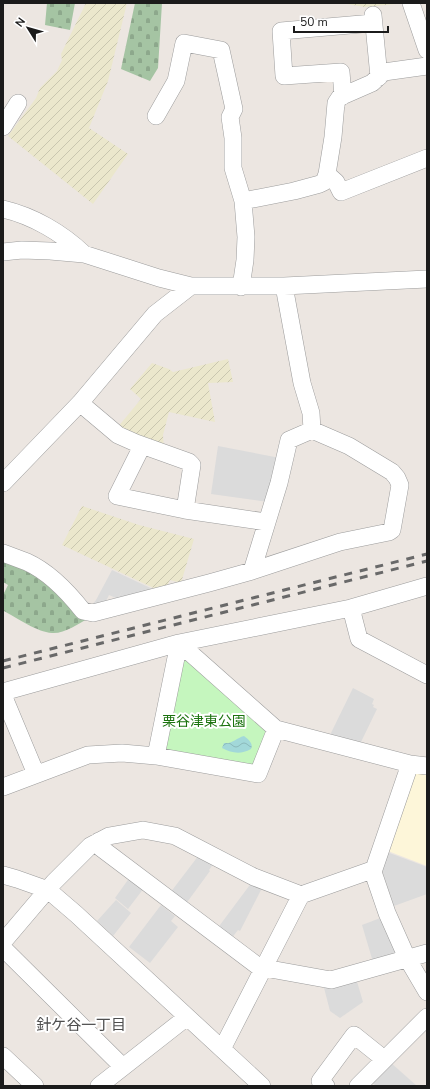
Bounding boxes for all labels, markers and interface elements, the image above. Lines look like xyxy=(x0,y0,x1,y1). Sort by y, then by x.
north arrow xyxy=(8,8,48,48)
scale bar xyxy=(294,8,388,34)
text: N xyxy=(12,14,29,30)
text: 50 m xyxy=(300,14,328,30)
park label: 栗谷津東公園 xyxy=(162,712,246,731)
district label: 針ケ谷一丁目 xyxy=(36,1015,126,1035)

